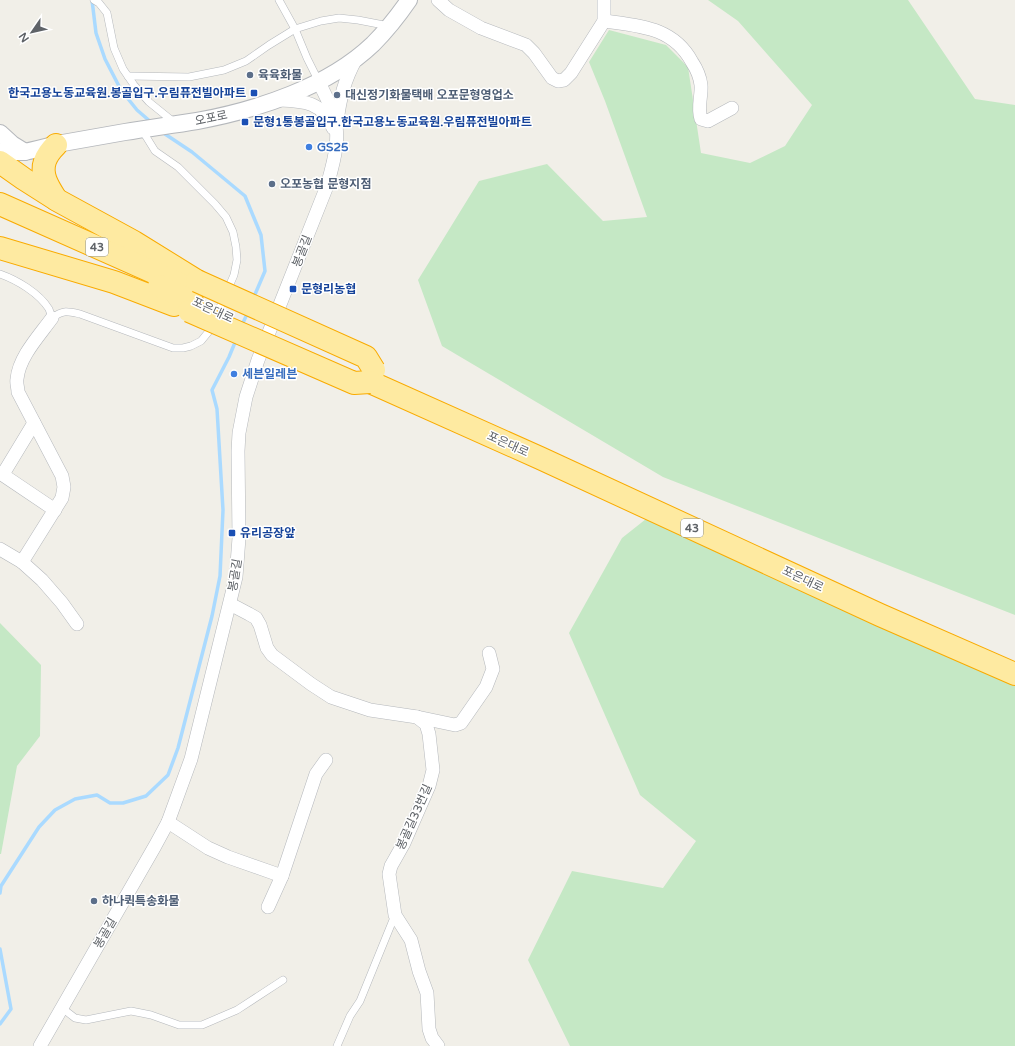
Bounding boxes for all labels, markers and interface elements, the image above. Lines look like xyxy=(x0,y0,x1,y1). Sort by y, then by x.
north arrow xyxy=(12,12,52,52)
text: N xyxy=(16,30,32,45)
place label: 육육화물 xyxy=(258,68,302,82)
marker: 육육화물 xyxy=(245,70,255,80)
place label: 한국고용노동교육원.봉골입구.우림퓨전빌아파트 xyxy=(8,86,246,100)
marker: 한국고용노동교육원.봉골입구.우림퓨전빌아파트 xyxy=(249,88,259,98)
place label: 대신정기화물택배 오포문형영업소 xyxy=(345,88,514,102)
marker: 대신정기화물택배 오포문형영업소 xyxy=(332,90,342,100)
street label: 오포로 xyxy=(193,108,229,128)
place label: 문형1통봉골입구.한국고용노동교육원.우림퓨전빌아파트 xyxy=(253,115,532,129)
marker: 문형1통봉골입구.한국고용노동교육원.우림퓨전빌아파트 xyxy=(240,117,250,127)
place label: GS25 xyxy=(317,140,349,154)
marker: GS25 xyxy=(304,142,314,152)
place label: 오포농협 문형지점 xyxy=(280,177,371,191)
marker: 오포농협 문형지점 xyxy=(267,179,277,189)
street label: 봉골길 xyxy=(290,233,314,269)
road number: 43 xyxy=(86,238,108,256)
place label: 문형리농협 xyxy=(301,282,356,296)
marker: 문형리농협 xyxy=(288,284,298,294)
street label: 포은대로 xyxy=(190,294,236,326)
place label: 세븐일레븐 xyxy=(242,367,297,381)
marker: 세븐일레븐 xyxy=(229,369,239,379)
street label: 포은대로 xyxy=(485,429,531,459)
road number: 43 xyxy=(681,519,703,537)
place label: 유리공장앞 xyxy=(240,526,295,540)
marker: 유리공장앞 xyxy=(227,528,237,538)
street label: 봉골길 xyxy=(225,558,245,592)
street label: 포은대로 xyxy=(780,563,826,595)
street label: 봉골길33번길 xyxy=(393,782,435,852)
place label: 하나퀵특송화물 xyxy=(102,894,179,908)
marker: 하나퀵특송화물 xyxy=(89,896,99,906)
street label: 봉골길 xyxy=(91,915,119,951)

